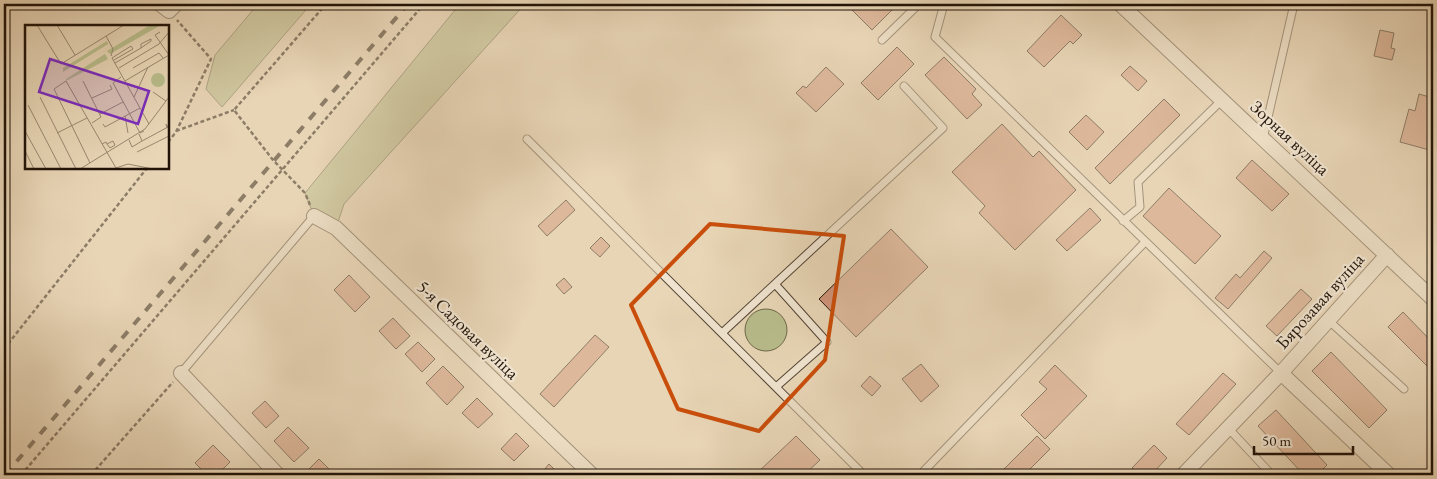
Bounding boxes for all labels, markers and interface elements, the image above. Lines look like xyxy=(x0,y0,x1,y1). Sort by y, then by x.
inset map xyxy=(25,25,169,169)
street label: Зорная вуліца xyxy=(1246,95,1335,181)
street label: Бярозавая вуліца xyxy=(1270,247,1369,353)
street label: 5-я Садовая вуліца xyxy=(413,275,525,385)
scale bar xyxy=(1254,424,1353,456)
text: 50 m xyxy=(1262,431,1291,450)

